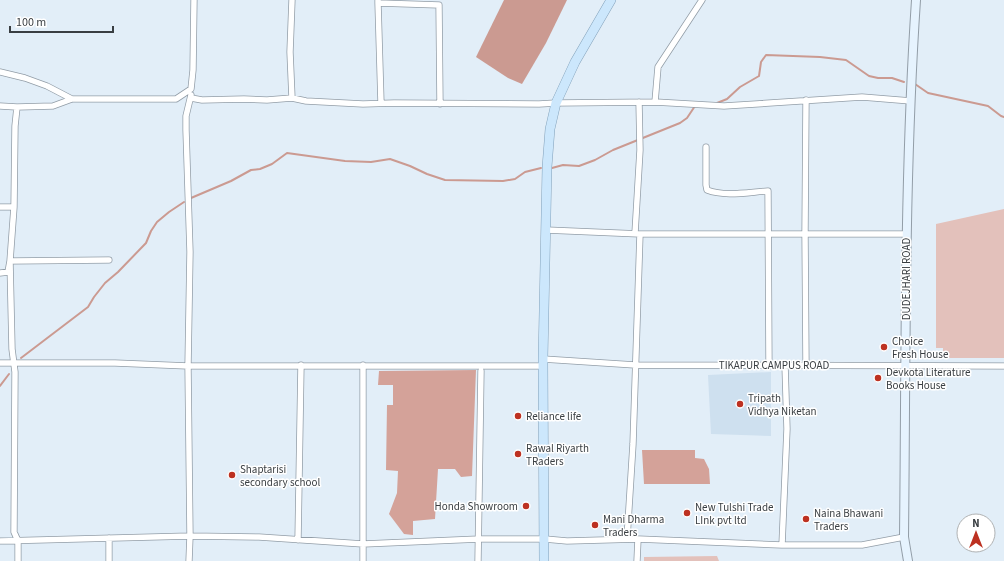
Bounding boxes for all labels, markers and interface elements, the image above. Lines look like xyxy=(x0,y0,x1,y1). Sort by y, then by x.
scale bar xyxy=(10,8,113,34)
text: 100 m xyxy=(16,14,46,31)
street label: DUDEJHARI ROAD xyxy=(899,238,914,320)
place label: Choice Fresh House xyxy=(892,334,949,362)
marker: Choice Fresh House xyxy=(879,342,889,352)
street label: TIKAPUR CAMPUS ROAD xyxy=(719,358,829,373)
place label: Devkota Literature Books House xyxy=(886,365,971,393)
marker: Devkota Literature Books House xyxy=(873,373,883,383)
place label: Tripath Vidhya Niketan xyxy=(748,391,817,419)
marker: Tripath Vidhya Niketan xyxy=(735,399,745,409)
place label: Reliance life xyxy=(526,409,582,424)
marker: Reliance life xyxy=(513,411,523,421)
place label: Rawal Riyarth TRaders xyxy=(526,441,589,469)
marker: Rawal Riyarth TRaders xyxy=(513,449,523,459)
place label: Shaptarisi secondary school xyxy=(240,462,320,490)
marker: Shaptarisi secondary school xyxy=(227,470,237,480)
place label: Honda Showroom xyxy=(435,499,518,514)
place label: New Tulshi Trade LInk pvt ltd xyxy=(695,500,774,528)
marker: Honda Showroom xyxy=(521,501,531,511)
place label: Naina Bhawani Traders xyxy=(814,506,883,534)
marker: New Tulshi Trade LInk pvt ltd xyxy=(682,508,692,518)
place label: Mani Dharma Traders xyxy=(603,512,664,540)
north arrow xyxy=(956,513,996,553)
marker: Naina Bhawani Traders xyxy=(801,514,811,524)
text: N xyxy=(972,516,980,531)
marker: Mani Dharma Traders xyxy=(590,520,600,530)

